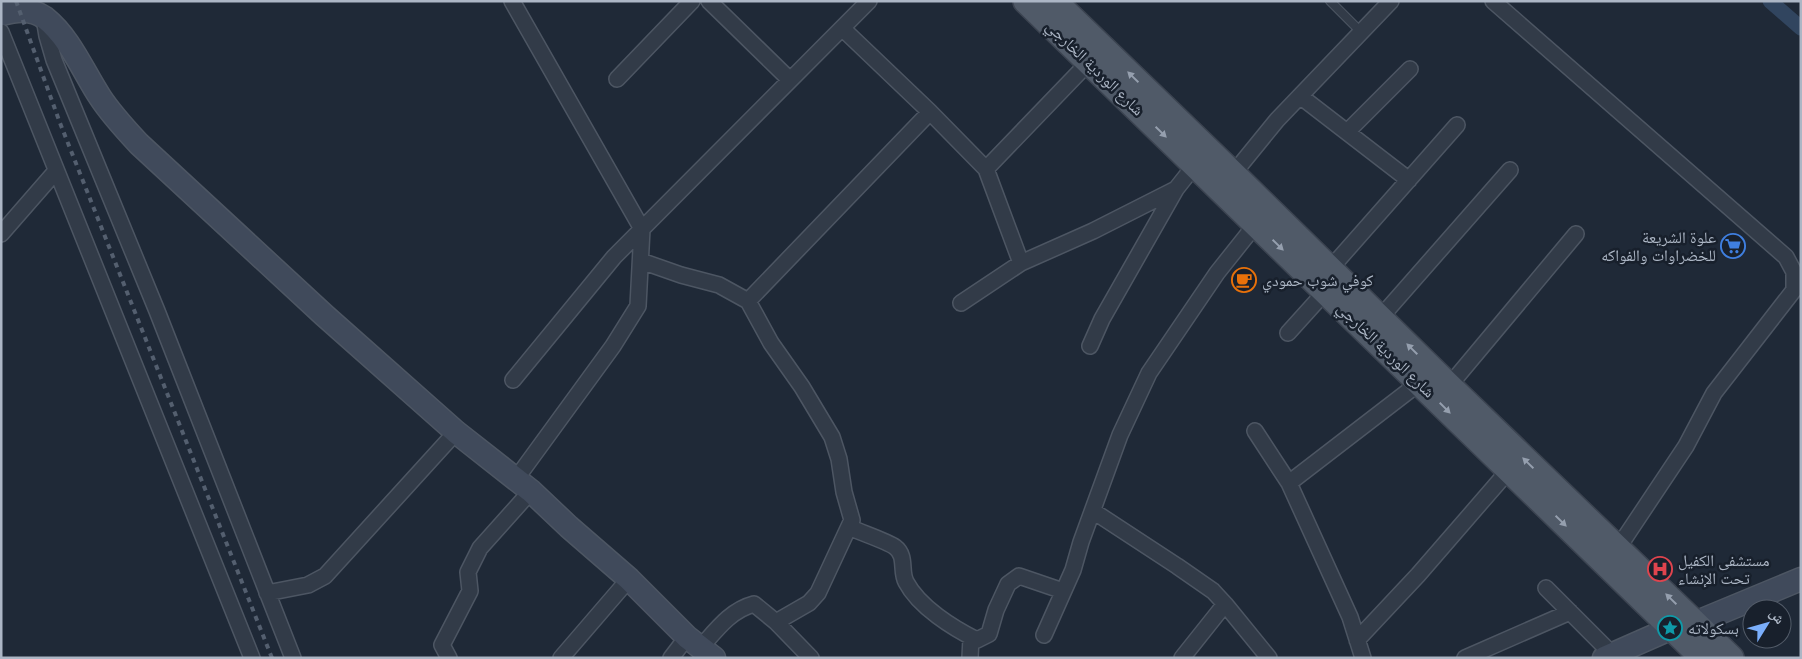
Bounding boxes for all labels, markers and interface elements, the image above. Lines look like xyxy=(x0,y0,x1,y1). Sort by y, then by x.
street label: شارع الوردية الخارجي xyxy=(1040,16,1148,122)
one-way arrow xyxy=(1127,71,1139,83)
one-way arrow xyxy=(1155,126,1167,138)
place label: علوة الشريعة للخضراوات والفواكه xyxy=(1601,227,1716,266)
supermarket icon: علوة الشريعة للخضراوات والفواكه xyxy=(1720,233,1746,259)
one-way arrow xyxy=(1272,239,1284,251)
cafe icon: كوفي شوب حمودي xyxy=(1231,267,1257,293)
place label: كوفي شوب حمودي xyxy=(1262,270,1374,293)
street label: شارع الوردية الخارجي xyxy=(1331,298,1439,404)
one-way arrow xyxy=(1406,344,1418,356)
one-way arrow xyxy=(1438,401,1450,413)
one-way arrow xyxy=(1523,457,1535,469)
one-way arrow xyxy=(1555,515,1567,527)
place label: مستشفى الكفيل تحت الإنشاء xyxy=(1678,550,1770,589)
hospital icon: مستشفى الكفيل تحت الإنشاء xyxy=(1647,556,1673,582)
one-way arrow xyxy=(1665,594,1677,606)
north arrow xyxy=(1742,599,1792,649)
text: ش xyxy=(1766,605,1789,628)
place icon: بسكولاته xyxy=(1657,615,1683,641)
place label: بسكولاته xyxy=(1688,618,1739,639)

